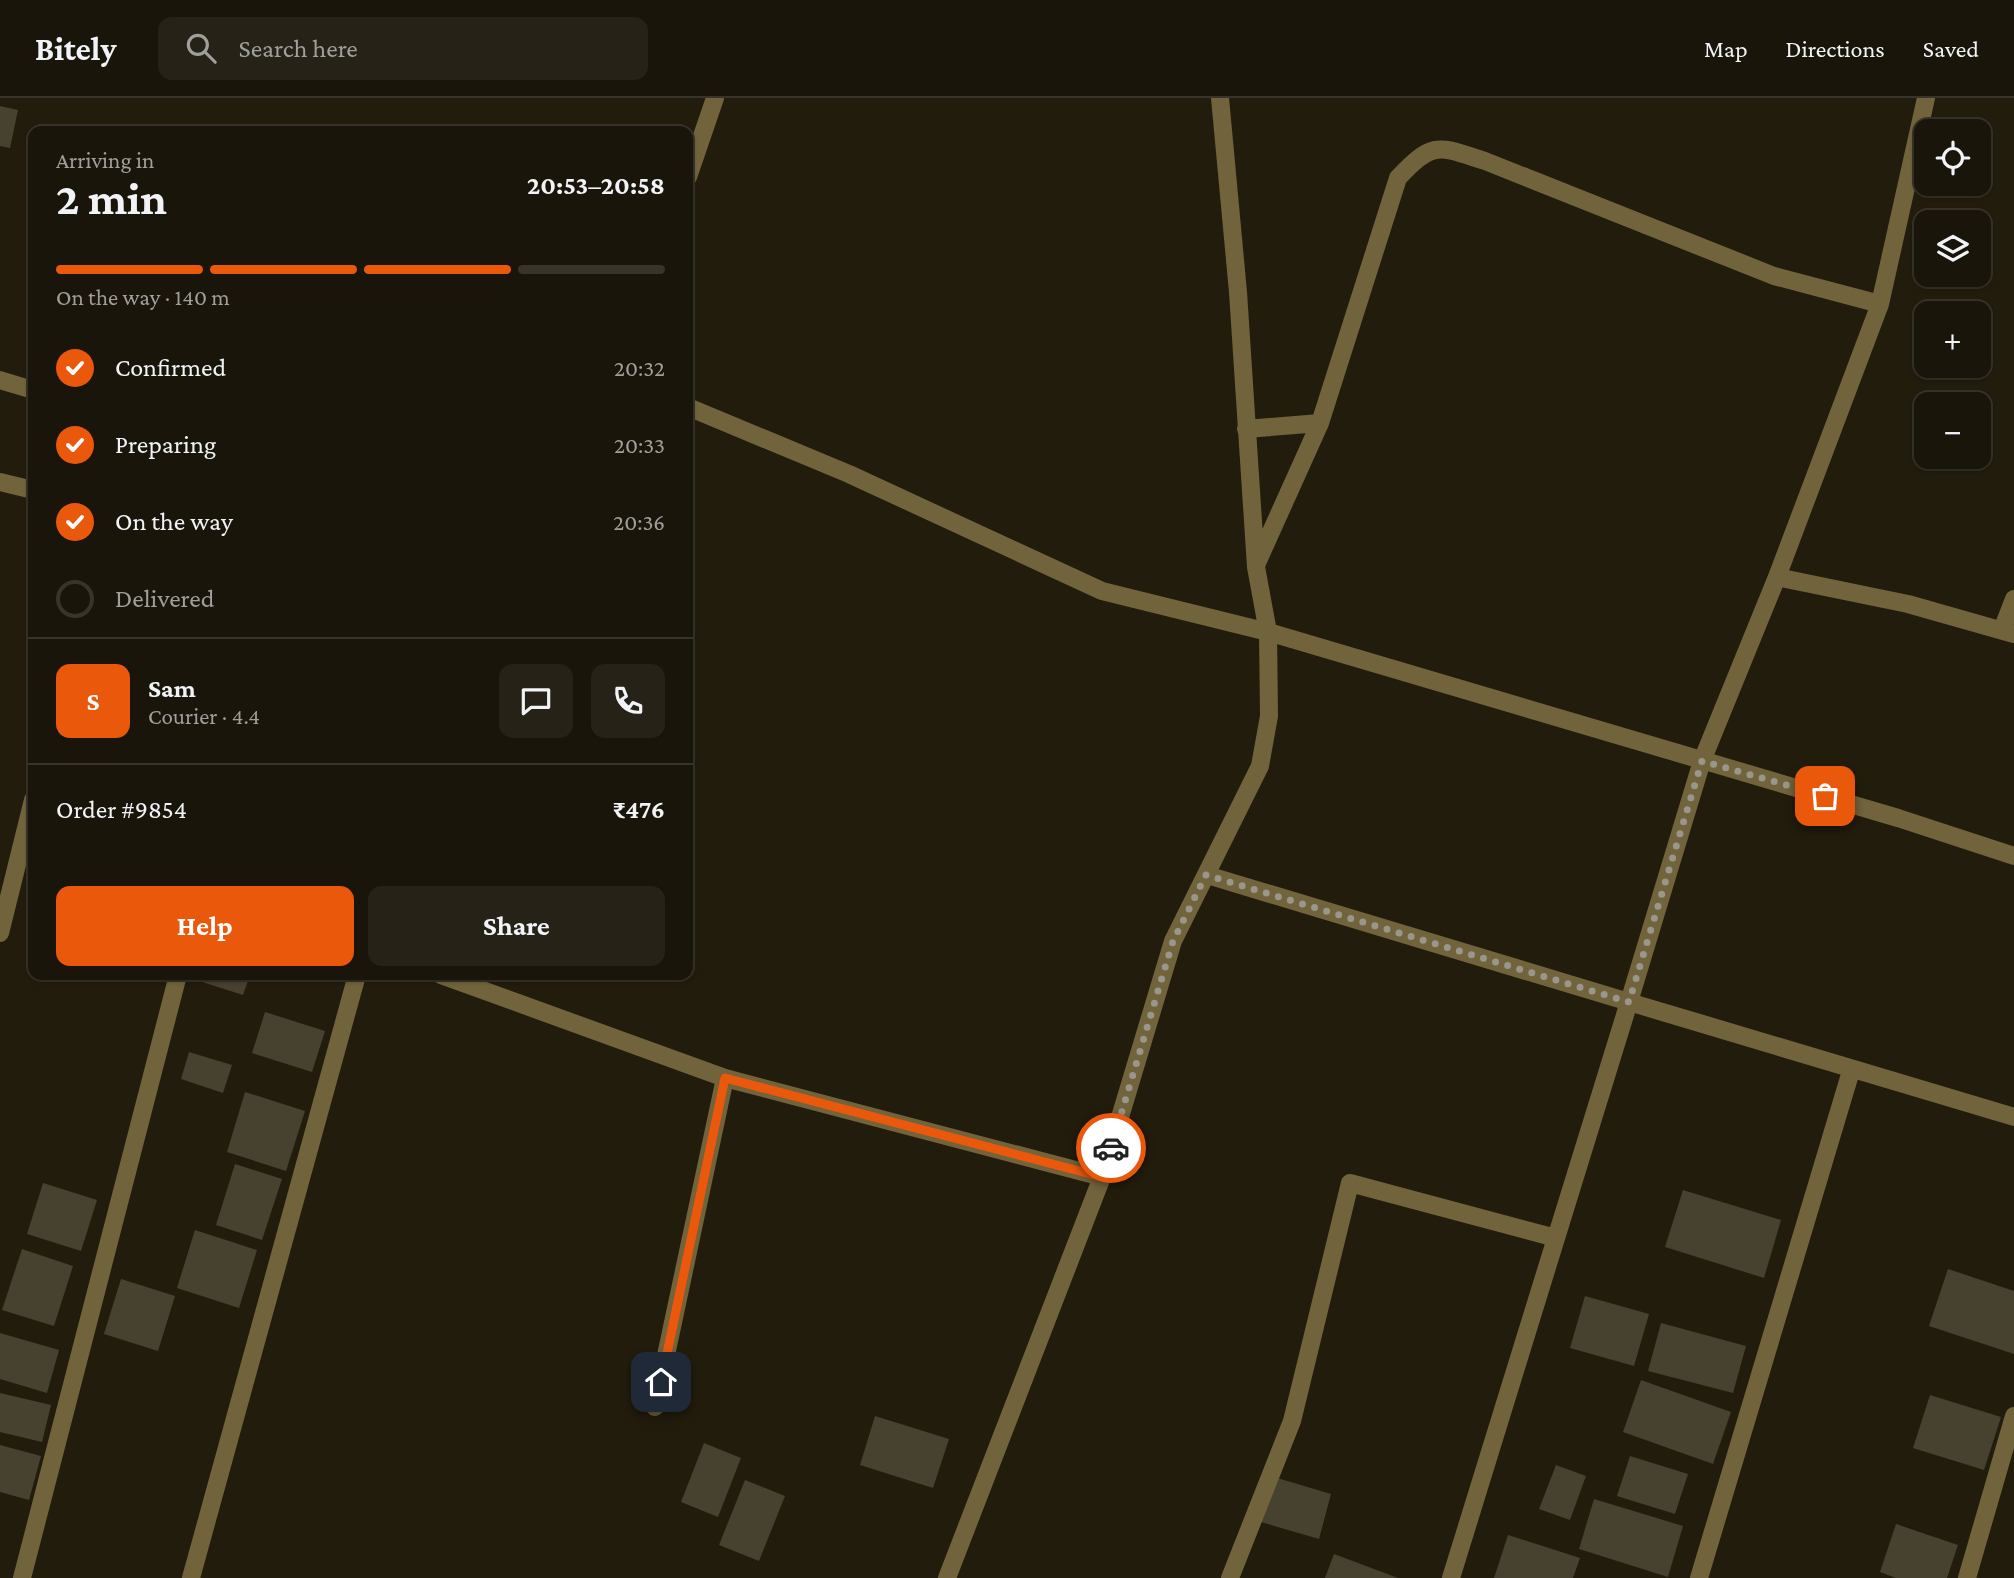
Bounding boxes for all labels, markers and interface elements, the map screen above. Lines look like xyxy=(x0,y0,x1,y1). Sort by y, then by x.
search box xyxy=(158,17,648,80)
icon: search xyxy=(182,29,220,67)
text: Bitely xyxy=(35,30,116,67)
text: Search here xyxy=(238,34,358,63)
text: Map xyxy=(1704,35,1748,62)
text: Directions xyxy=(1786,35,1885,62)
text: Saved xyxy=(1923,35,1979,62)
map controls xyxy=(1914,119,1991,469)
button: locate xyxy=(1914,119,1991,196)
text: Arriving in xyxy=(56,147,154,173)
text: 20:53–20:58 xyxy=(527,171,665,200)
text: 2 min xyxy=(56,173,167,224)
button: layers xyxy=(1914,210,1991,287)
text: On the way · 140 m xyxy=(56,284,230,310)
button: + xyxy=(1914,301,1991,378)
icon: check xyxy=(56,349,94,387)
text: Confirmed xyxy=(115,353,226,382)
text: 20:32 xyxy=(614,355,665,381)
button: − xyxy=(1914,392,1991,469)
icon: check xyxy=(56,426,94,464)
text: Preparing xyxy=(115,430,216,459)
text: 20:33 xyxy=(614,432,665,458)
icon: check xyxy=(56,503,94,541)
text: On the way xyxy=(115,507,233,536)
text: 20:36 xyxy=(613,509,665,535)
text: Delivered xyxy=(115,584,214,613)
button: chat xyxy=(499,664,573,738)
button: phone xyxy=(591,664,665,738)
text: Sam xyxy=(148,674,196,703)
text: S xyxy=(87,687,100,716)
text: Courier · 4.4 xyxy=(148,703,260,729)
pin xyxy=(1795,766,1855,826)
icon: bag xyxy=(1806,777,1844,815)
text: Order #9854 xyxy=(56,795,187,824)
text: ₹476 xyxy=(613,795,665,824)
button: Help xyxy=(56,886,354,966)
button: Share xyxy=(368,886,665,966)
courier xyxy=(1076,1113,1146,1183)
icon: car xyxy=(1092,1129,1130,1167)
pin xyxy=(631,1352,691,1412)
icon: home xyxy=(642,1363,680,1401)

